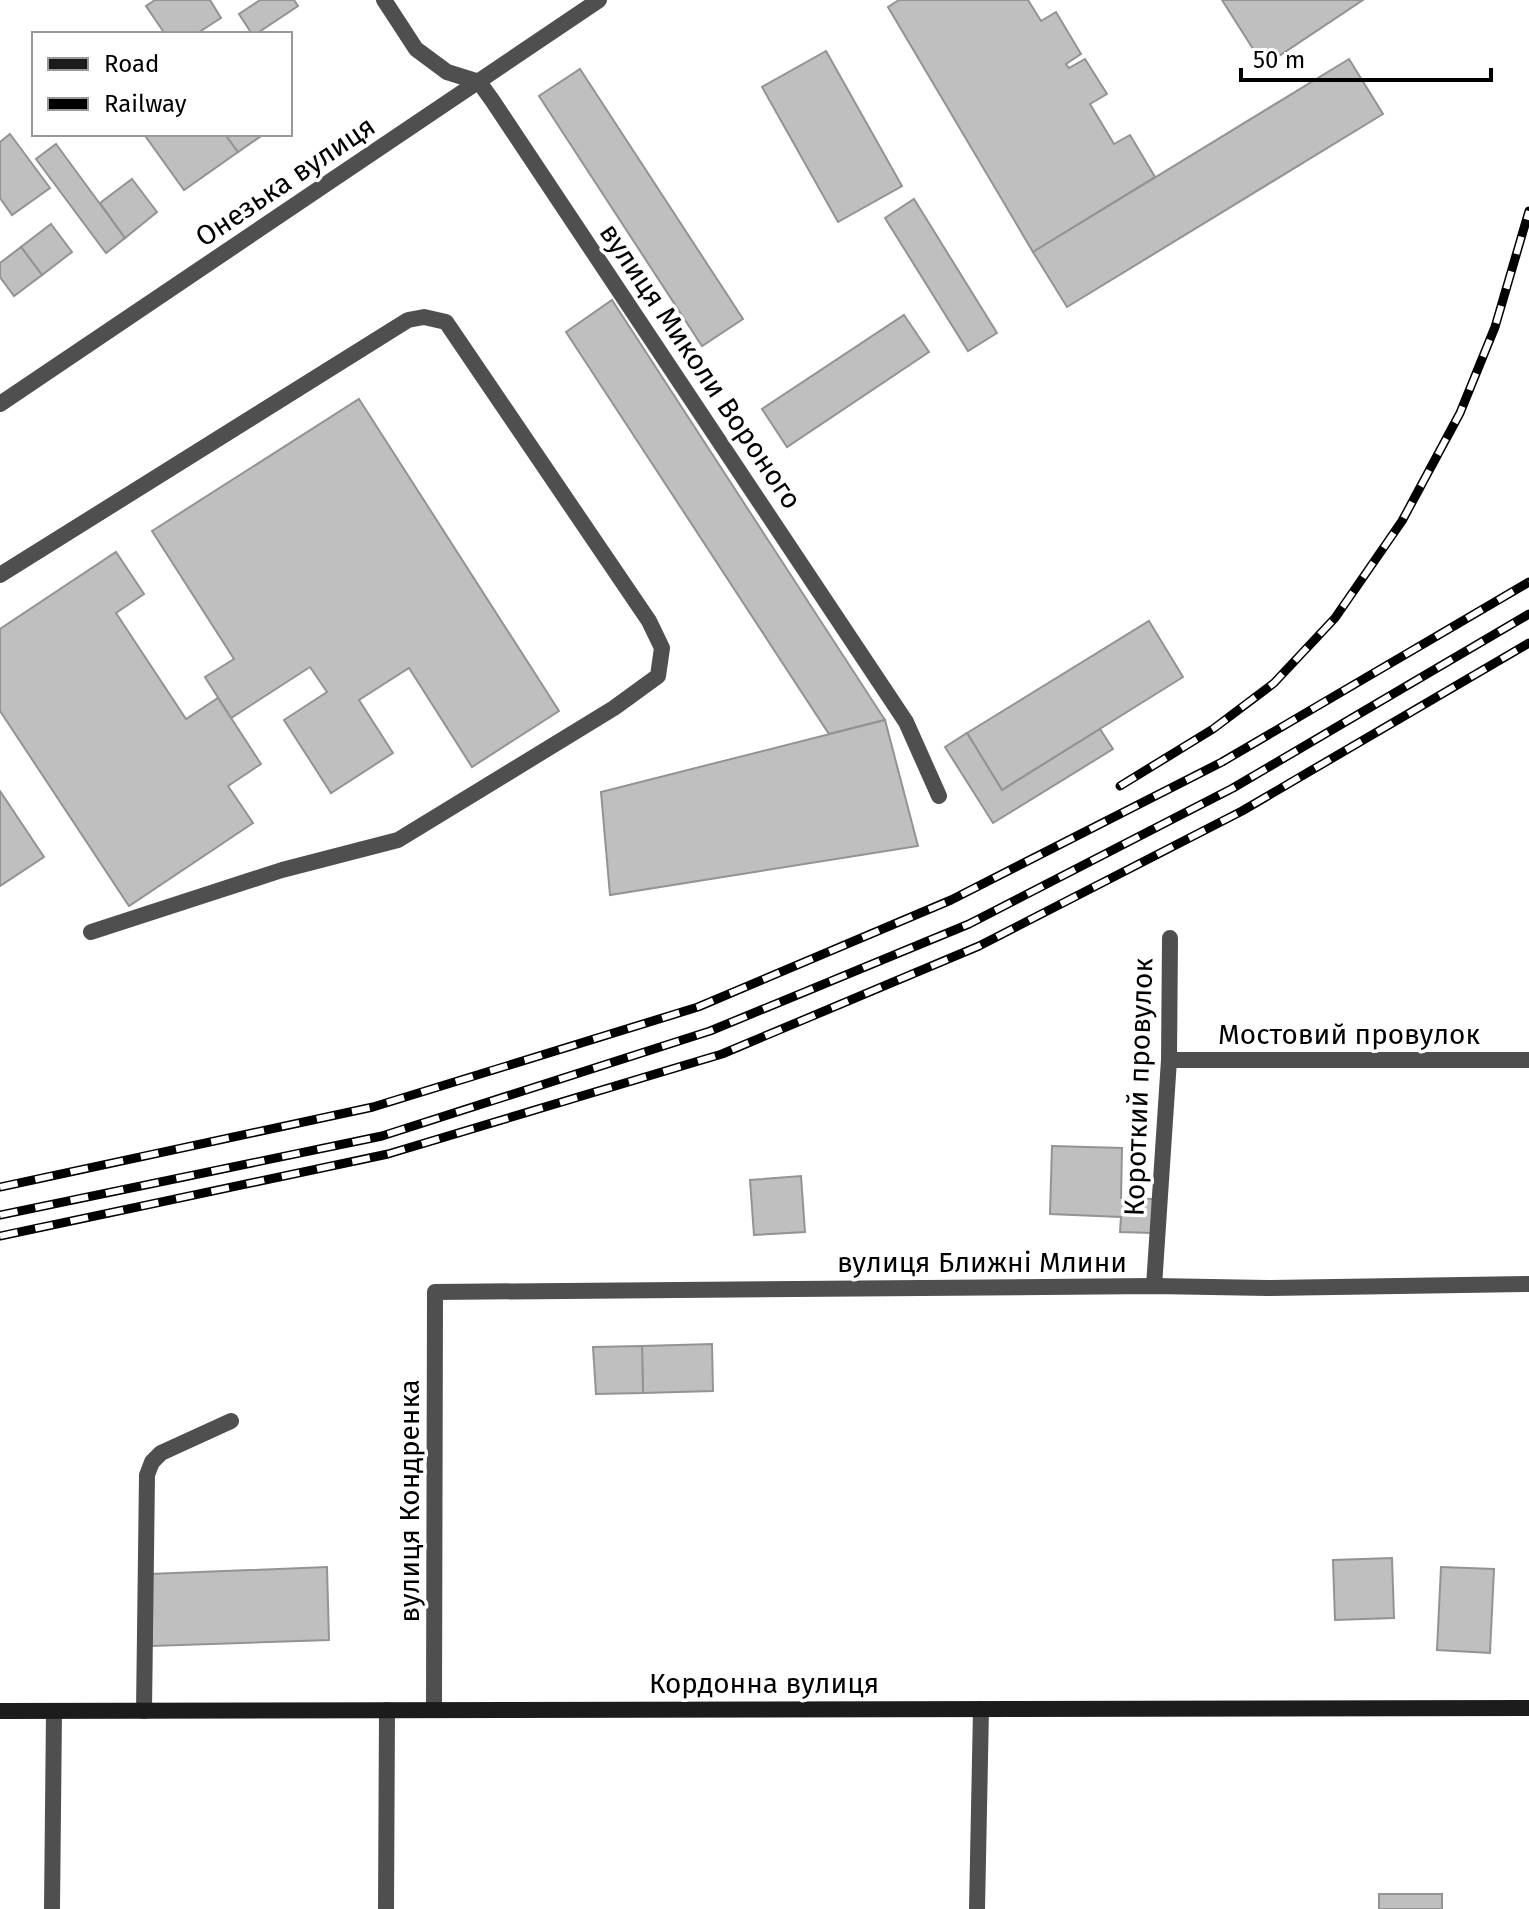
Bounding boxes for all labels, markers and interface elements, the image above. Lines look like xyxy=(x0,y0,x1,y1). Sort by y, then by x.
legend xyxy=(32,32,292,136)
scale bar xyxy=(1241,32,1491,82)
text: 50 m xyxy=(1253,46,1305,74)
text: Road xyxy=(104,50,159,78)
text: Railway xyxy=(104,90,187,118)
street label: Онезька вулиця xyxy=(189,109,381,254)
street label: вулиця Миколи Вороного xyxy=(593,217,809,515)
street label: Короткий провулок xyxy=(1118,957,1160,1217)
street label: Мостовий провулок xyxy=(1218,1018,1480,1051)
street label: вулиця Ближні Млини xyxy=(837,1246,1127,1279)
street label: вулиця Кондренка xyxy=(393,1379,426,1623)
street label: Кордонна вулиця xyxy=(649,1667,879,1700)

